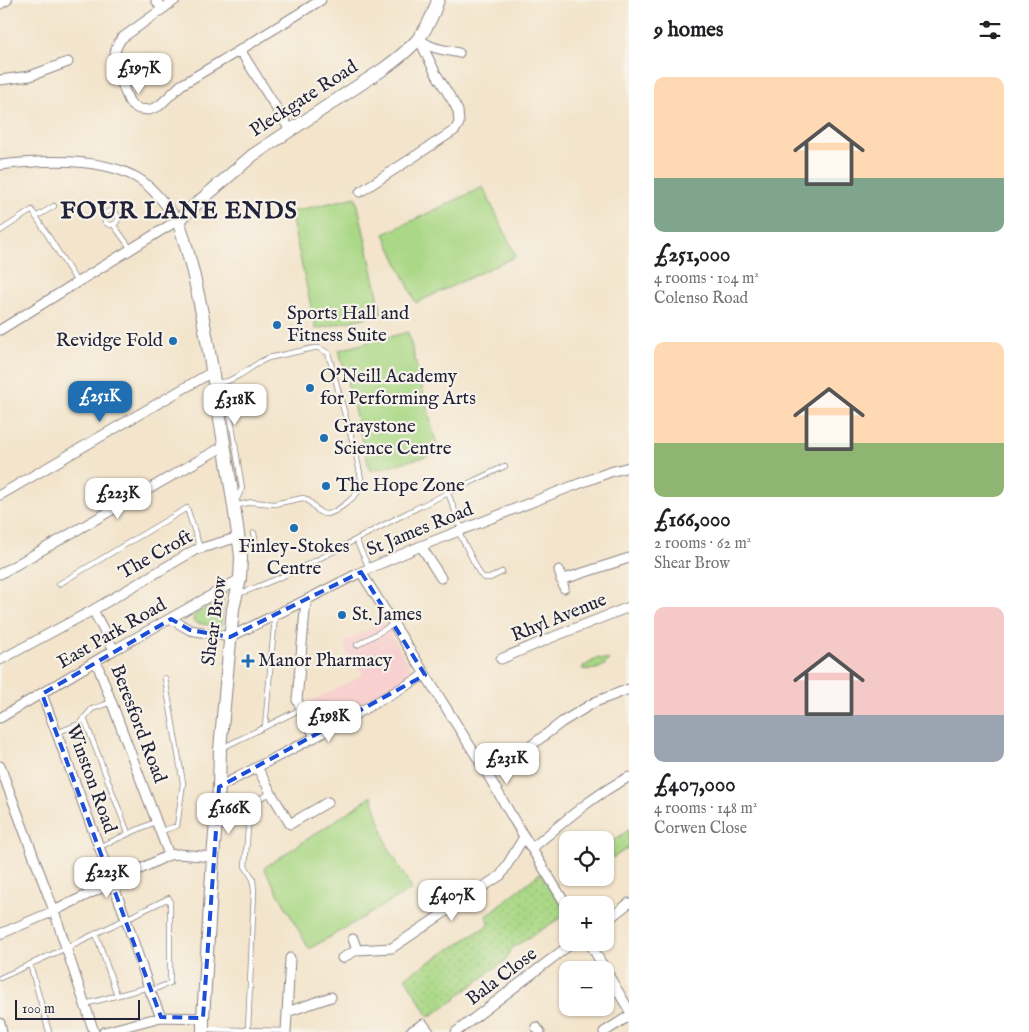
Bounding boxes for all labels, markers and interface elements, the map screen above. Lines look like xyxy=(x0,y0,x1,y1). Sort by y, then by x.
icon: filters xyxy=(976,16,1004,44)
text: 9 homes xyxy=(654,17,723,44)
pin: £197K xyxy=(104,52,174,95)
street label: Pleckgate Road xyxy=(245,55,363,143)
text: £197K xyxy=(117,59,161,79)
icon: home xyxy=(784,109,874,199)
district label: FOUR LANE ENDS xyxy=(60,196,298,227)
text: £251,000 xyxy=(654,242,730,269)
text: 4 rooms · 104 m² xyxy=(654,269,759,289)
text: Colenso Road xyxy=(654,289,748,309)
place label: Sports Hall and Fitness Suite xyxy=(287,302,410,348)
marker: Sports Hall and Fitness Suite xyxy=(271,319,283,331)
place label: Revidge Fold xyxy=(56,329,164,353)
marker: Revidge Fold xyxy=(167,335,179,347)
place label: O'Neill Academy for Performing Arts xyxy=(320,365,476,411)
icon: home xyxy=(784,374,874,464)
pin: £251K xyxy=(65,380,135,423)
marker: O'Neill Academy for Performing Arts xyxy=(304,382,316,394)
pin: £318K xyxy=(200,384,270,426)
text: £251K xyxy=(79,387,121,407)
text: £318K xyxy=(215,390,255,410)
place label: Graystone Science Centre xyxy=(334,415,452,461)
marker: Graystone Science Centre xyxy=(318,432,330,444)
place label: The Hope Zone xyxy=(336,474,465,498)
pin: £223K xyxy=(83,478,153,520)
marker: The Hope Zone xyxy=(320,480,332,492)
text: £223K xyxy=(96,484,140,504)
street label: St James Road xyxy=(363,497,478,562)
text: £166,000 xyxy=(654,507,731,534)
marker: Finley-Stokes Centre xyxy=(288,522,300,534)
street label: The Croft xyxy=(115,525,198,585)
text: 2 rooms · 62 m² xyxy=(654,534,751,554)
place label: Finley-Stokes Centre xyxy=(238,535,350,581)
text: Shear Brow xyxy=(654,554,730,574)
street label: Shear Brow xyxy=(197,574,233,667)
street label: Rhyl Avenue xyxy=(508,588,610,648)
street label: East Park Road xyxy=(53,593,172,675)
place label: St. James xyxy=(352,603,422,627)
marker: St. James xyxy=(336,609,348,621)
icon: home xyxy=(784,639,874,729)
place label: Manor Pharmacy xyxy=(258,649,393,673)
marker: Manor Pharmacy xyxy=(242,655,254,667)
street label: Beresford Road xyxy=(104,661,172,787)
pin: £198K xyxy=(294,700,364,743)
text: £198K xyxy=(308,707,350,727)
street label: Winston Road xyxy=(60,721,122,837)
pin: £231K xyxy=(472,742,542,785)
text: £231K xyxy=(486,749,528,769)
text: £407,000 xyxy=(654,772,736,799)
pin: £166K xyxy=(194,792,264,835)
text: £166K xyxy=(208,799,250,819)
text: 4 rooms · 148 m² xyxy=(654,799,757,819)
text: Corwen Close xyxy=(654,819,747,839)
map controls xyxy=(559,831,614,1016)
button: locate xyxy=(559,831,614,886)
pin: £223K xyxy=(72,856,142,899)
text: £223K xyxy=(85,863,129,883)
pin: £407K xyxy=(417,880,487,922)
text: £407K xyxy=(429,886,475,906)
button: + xyxy=(559,896,614,951)
street label: Bala Close xyxy=(462,942,542,1011)
button: − xyxy=(559,961,614,1016)
scale bar xyxy=(15,997,140,1020)
text: 100 m xyxy=(22,1000,55,1018)

